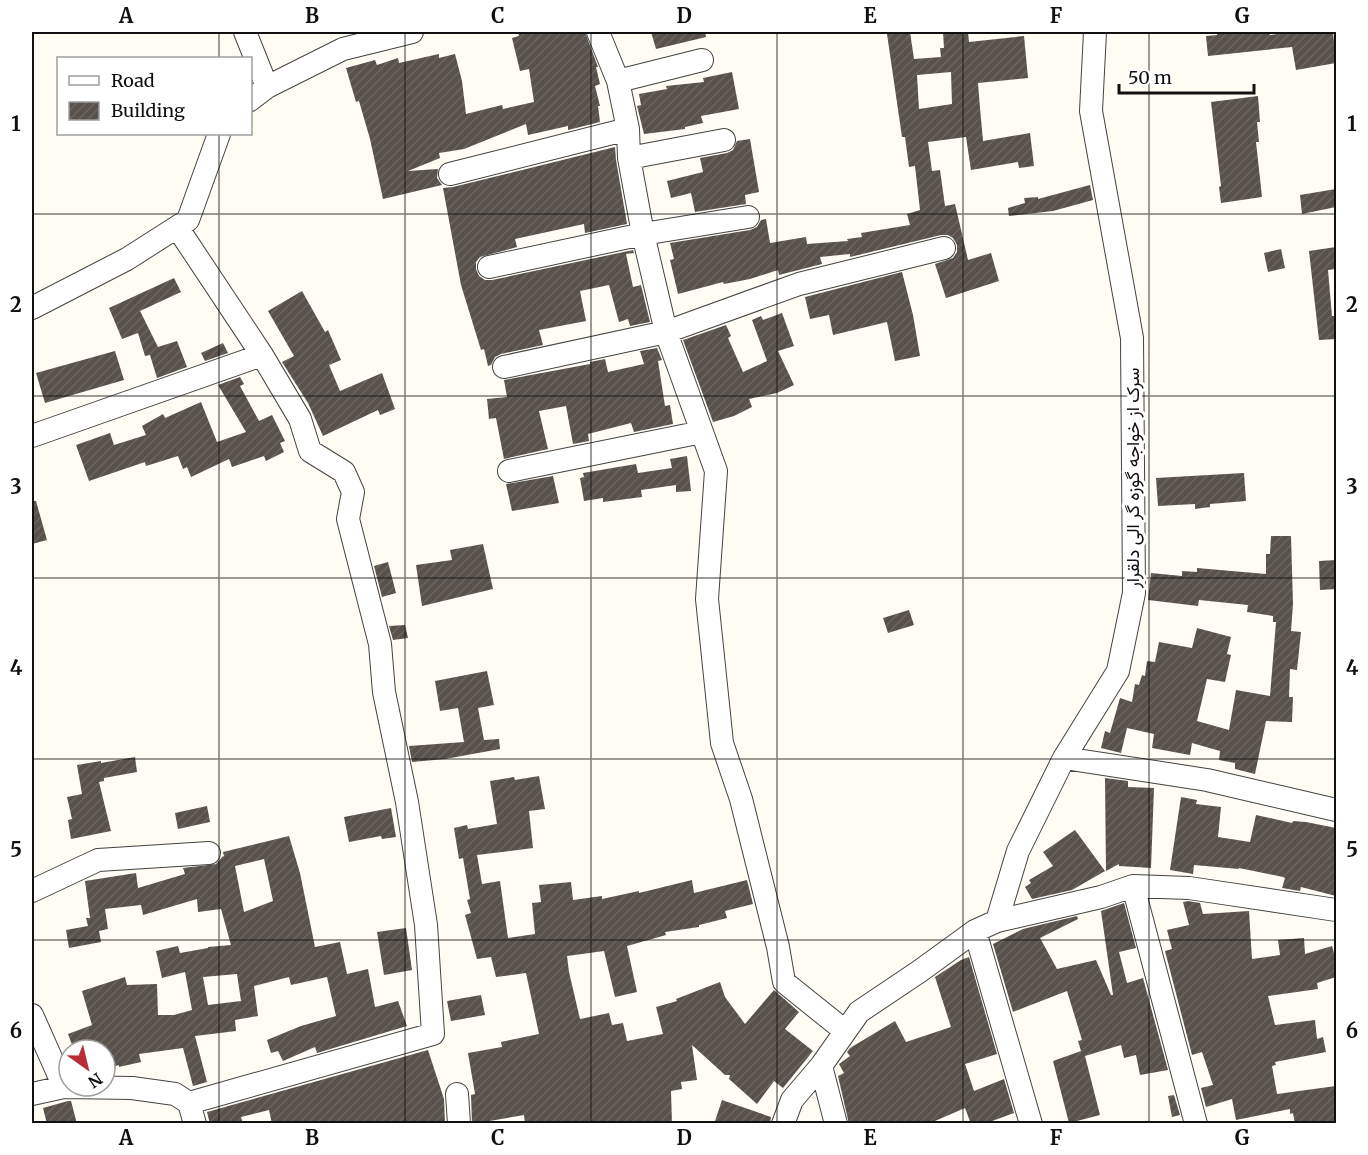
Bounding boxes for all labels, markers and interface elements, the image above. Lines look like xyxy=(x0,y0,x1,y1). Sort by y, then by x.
text: A xyxy=(118,3,134,28)
text: B xyxy=(305,3,319,28)
text: C xyxy=(491,3,505,28)
text: D xyxy=(676,3,692,28)
text: E xyxy=(863,3,877,28)
text: F xyxy=(1050,3,1063,28)
text: G xyxy=(1235,3,1250,28)
legend xyxy=(57,57,252,135)
scale bar xyxy=(1119,57,1254,95)
text: 50 m xyxy=(1128,66,1172,89)
text: Road xyxy=(111,69,155,92)
text: Building xyxy=(111,99,185,122)
text: 1 xyxy=(11,111,21,136)
text: 1 xyxy=(1347,111,1357,136)
text: 2 xyxy=(10,292,22,317)
text: 2 xyxy=(1346,292,1358,317)
street label: سرک از خواجه گوزه گر الی دلقرار xyxy=(1121,368,1144,589)
text: 3 xyxy=(10,474,22,499)
text: 3 xyxy=(1346,474,1358,499)
text: 4 xyxy=(10,655,23,680)
text: 4 xyxy=(1346,655,1359,680)
text: 5 xyxy=(10,837,22,862)
text: 5 xyxy=(1346,837,1358,862)
text: 6 xyxy=(10,1018,22,1043)
text: 6 xyxy=(1346,1018,1358,1043)
north arrow xyxy=(57,1038,117,1098)
text: N xyxy=(84,1069,106,1092)
text: A xyxy=(118,1125,134,1150)
text: B xyxy=(305,1125,319,1150)
text: C xyxy=(491,1125,505,1150)
text: D xyxy=(676,1125,692,1150)
text: E xyxy=(863,1125,877,1150)
text: F xyxy=(1050,1125,1063,1150)
text: G xyxy=(1235,1125,1250,1150)

